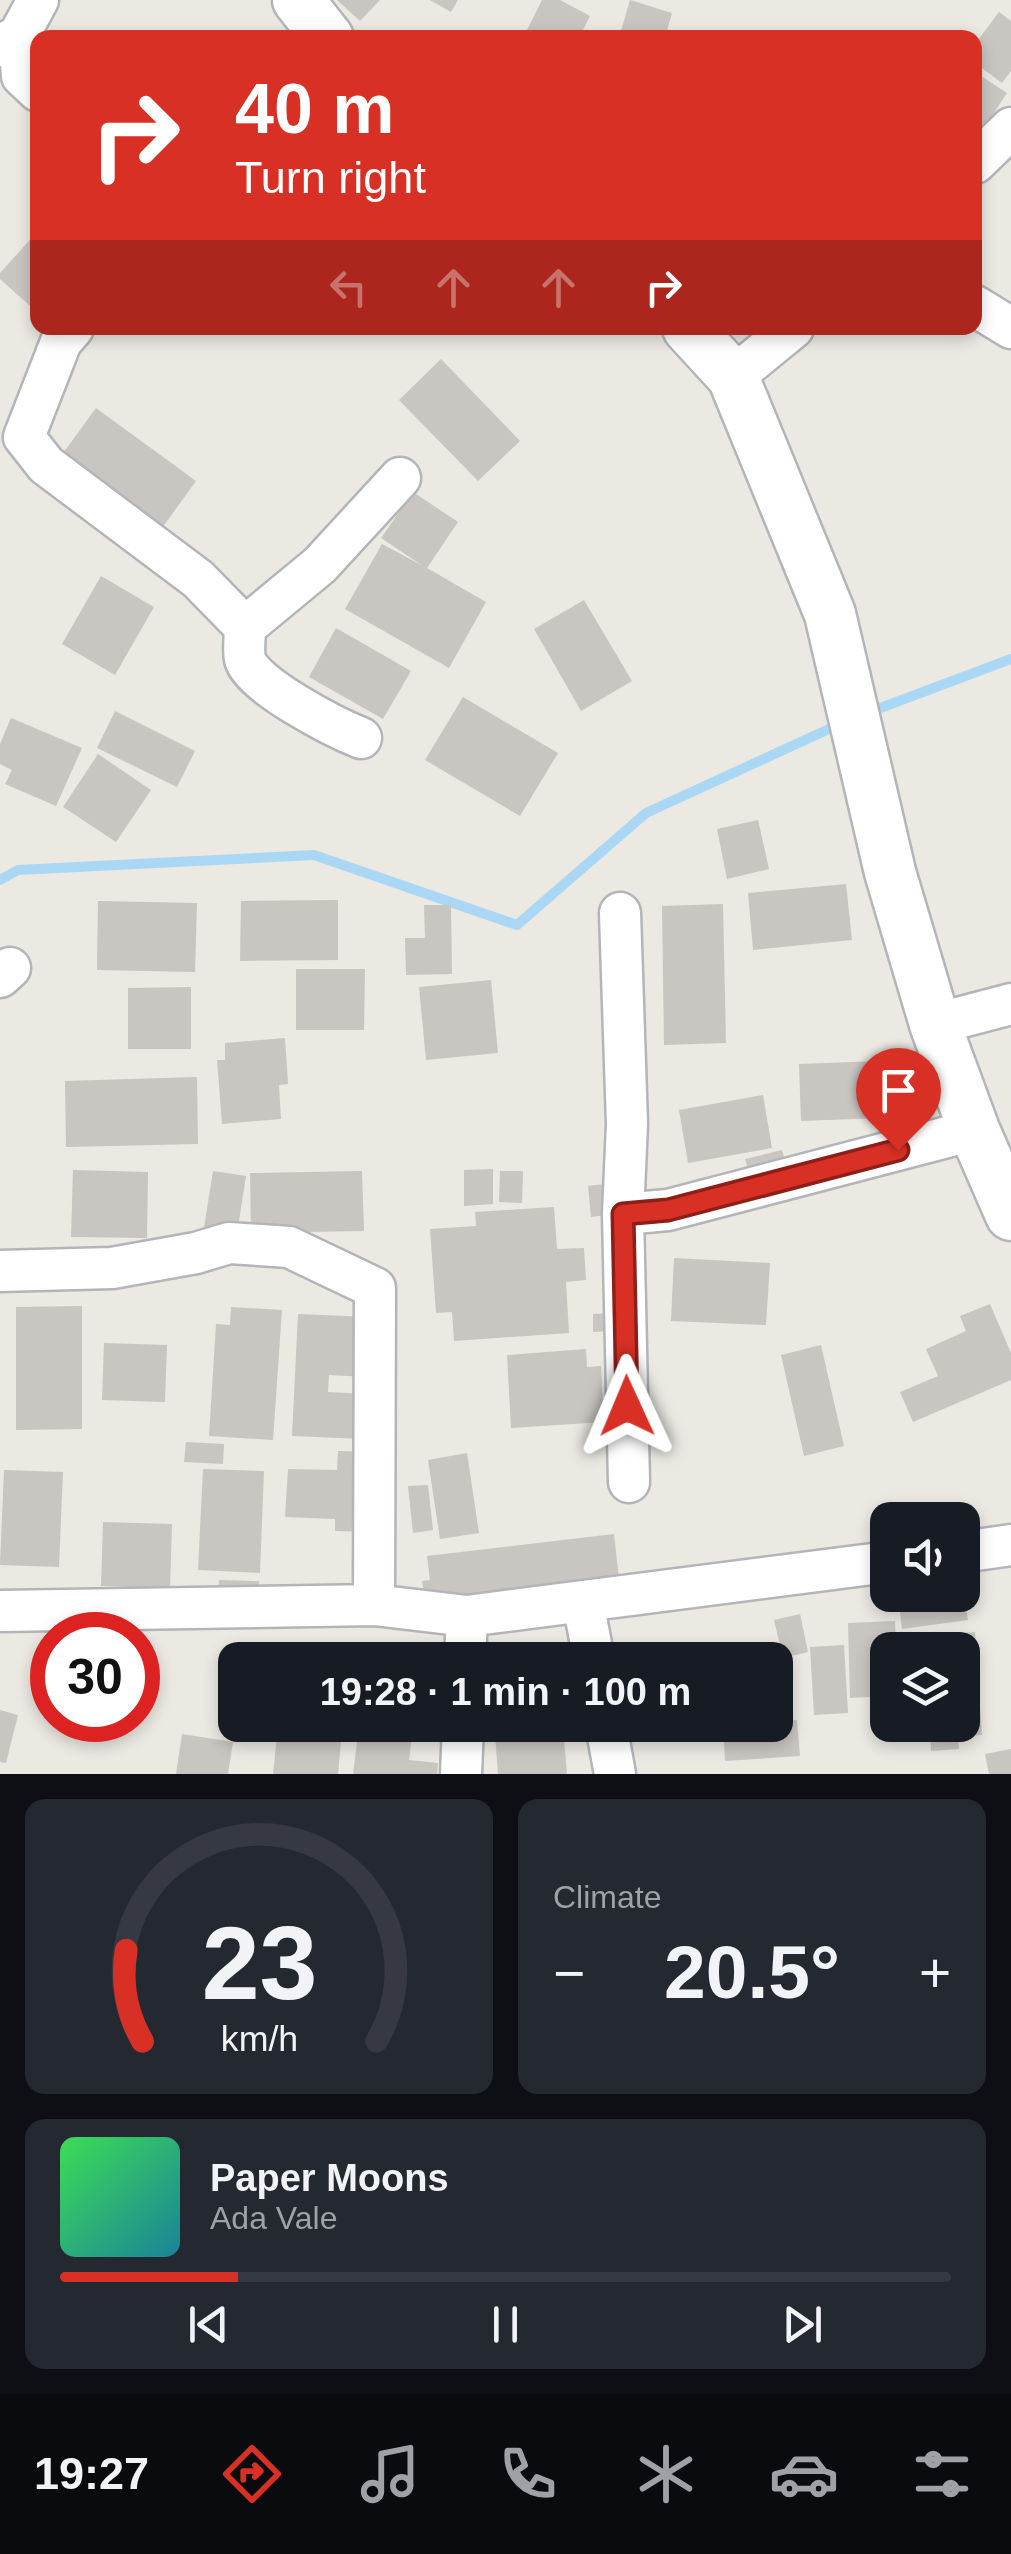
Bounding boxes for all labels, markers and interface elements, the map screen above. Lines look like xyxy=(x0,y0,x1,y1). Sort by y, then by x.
icon: right xyxy=(70,70,200,200)
text: 40 m xyxy=(235,70,395,148)
text: Turn right xyxy=(235,152,426,203)
icon: left xyxy=(321,260,376,315)
icon: ahead xyxy=(426,260,481,315)
icon: ahead xyxy=(531,260,586,315)
icon: right xyxy=(636,260,691,315)
pin xyxy=(856,1048,941,1151)
icon: arrive xyxy=(871,1063,926,1118)
position arrow xyxy=(575,1354,679,1458)
map controls xyxy=(870,1502,980,1742)
button: sound xyxy=(870,1502,980,1612)
speed limit sign: 30 xyxy=(30,1612,160,1742)
button: layers xyxy=(870,1632,980,1742)
text: 19:28 · 1 min · 100 m xyxy=(320,1671,691,1713)
text: Climate xyxy=(553,1879,661,1915)
text: 23 xyxy=(201,1905,317,2021)
text: 20.5° xyxy=(664,1930,840,2014)
text: − xyxy=(553,1942,585,2004)
text: + xyxy=(919,1942,951,2004)
text: km/h xyxy=(220,2019,298,2059)
text: Paper Moons xyxy=(210,2157,449,2199)
text: Ada Vale xyxy=(210,2200,338,2236)
icon: previous xyxy=(181,2297,236,2352)
icon: pause xyxy=(478,2297,533,2352)
icon: next xyxy=(775,2297,830,2352)
icon: directions xyxy=(217,2439,287,2509)
icon: music xyxy=(355,2439,425,2509)
icon: phone xyxy=(493,2439,563,2509)
icon: climate xyxy=(631,2439,701,2509)
icon: car xyxy=(769,2439,839,2509)
icon: filters xyxy=(907,2439,977,2509)
text: 19:27 xyxy=(34,2448,149,2499)

